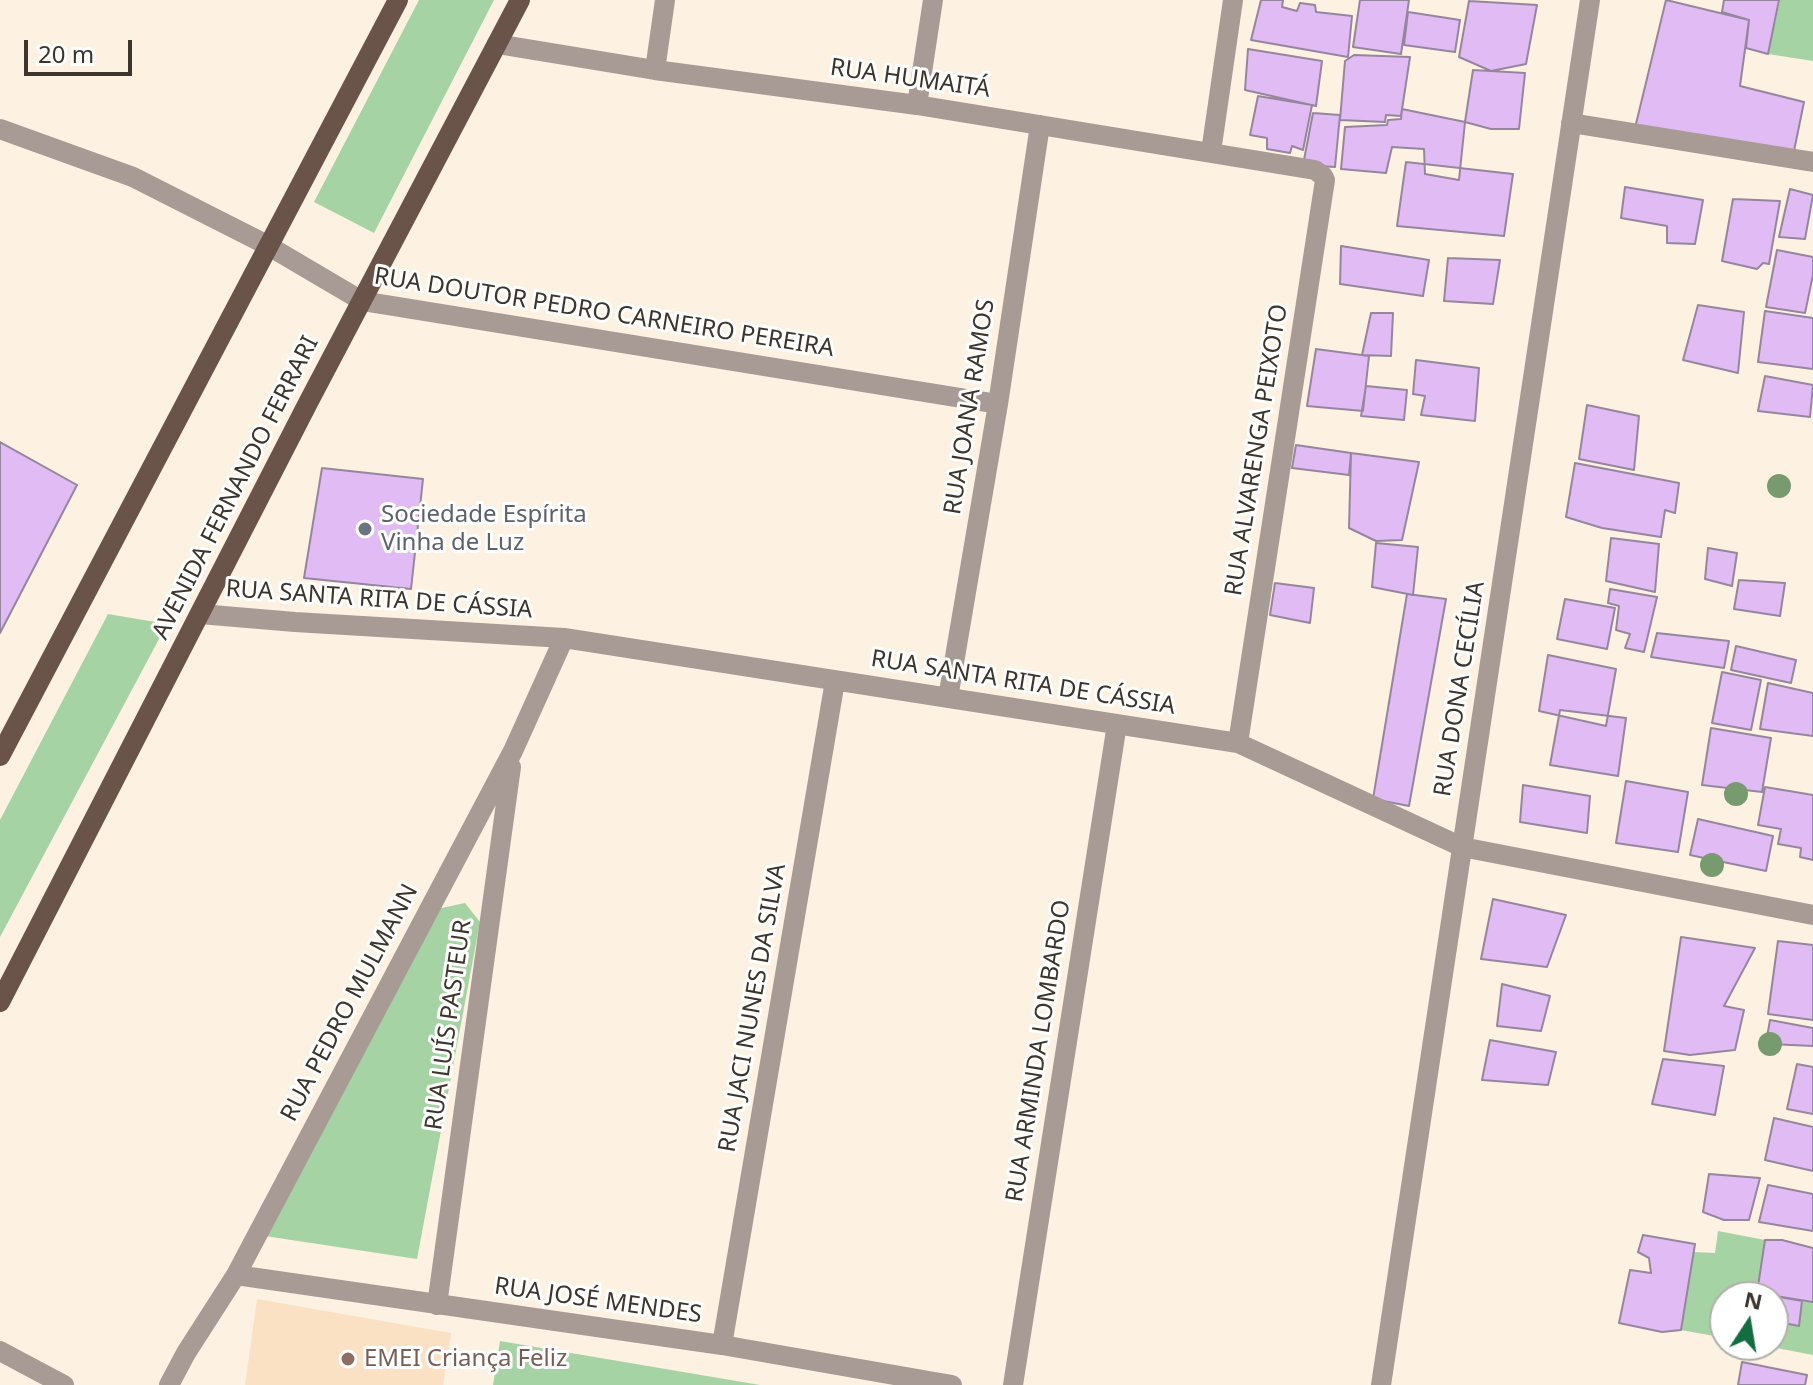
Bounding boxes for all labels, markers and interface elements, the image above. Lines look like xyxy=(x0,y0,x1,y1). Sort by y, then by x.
scale bar xyxy=(28,24,136,74)
text: 20 m xyxy=(38,37,94,70)
street label: RUA HUMAITÁ xyxy=(828,54,992,104)
street label: RUA DOUTOR PEDRO CARNEIRO PEREIRA xyxy=(372,262,836,364)
street label: RUA JOANA RAMOS xyxy=(939,297,1001,517)
street label: RUA ALVARENGA PEIXOTO xyxy=(1220,302,1294,598)
street label: AVENIDA FERNANDO FERRARI xyxy=(147,332,325,644)
place label: Sociedade Espírita Vinha de Luz xyxy=(381,501,587,557)
marker: Sociedade Espírita Vinha de Luz xyxy=(356,520,374,538)
street label: RUA SANTA RITA DE CÁSSIA xyxy=(225,575,533,625)
street label: RUA DONA CECÍLIA xyxy=(1429,579,1491,799)
street label: RUA SANTA RITA DE CÁSSIA xyxy=(869,645,1177,721)
street label: RUA JACI NUNES DA SILVA xyxy=(713,862,793,1154)
street label: RUA PEDRO MULMANN xyxy=(275,879,425,1127)
street label: RUA ARMINDA LOMBARDO xyxy=(1001,898,1077,1204)
street label: RUA LUÍS PASTEUR xyxy=(420,918,478,1132)
street label: RUA JOSÉ MENDES xyxy=(492,1272,704,1330)
north arrow xyxy=(1709,1281,1789,1361)
text: N xyxy=(1742,1283,1765,1316)
place label: EMEI Criança Feliz xyxy=(364,1345,567,1373)
marker: EMEI Criança Feliz xyxy=(339,1350,357,1368)

